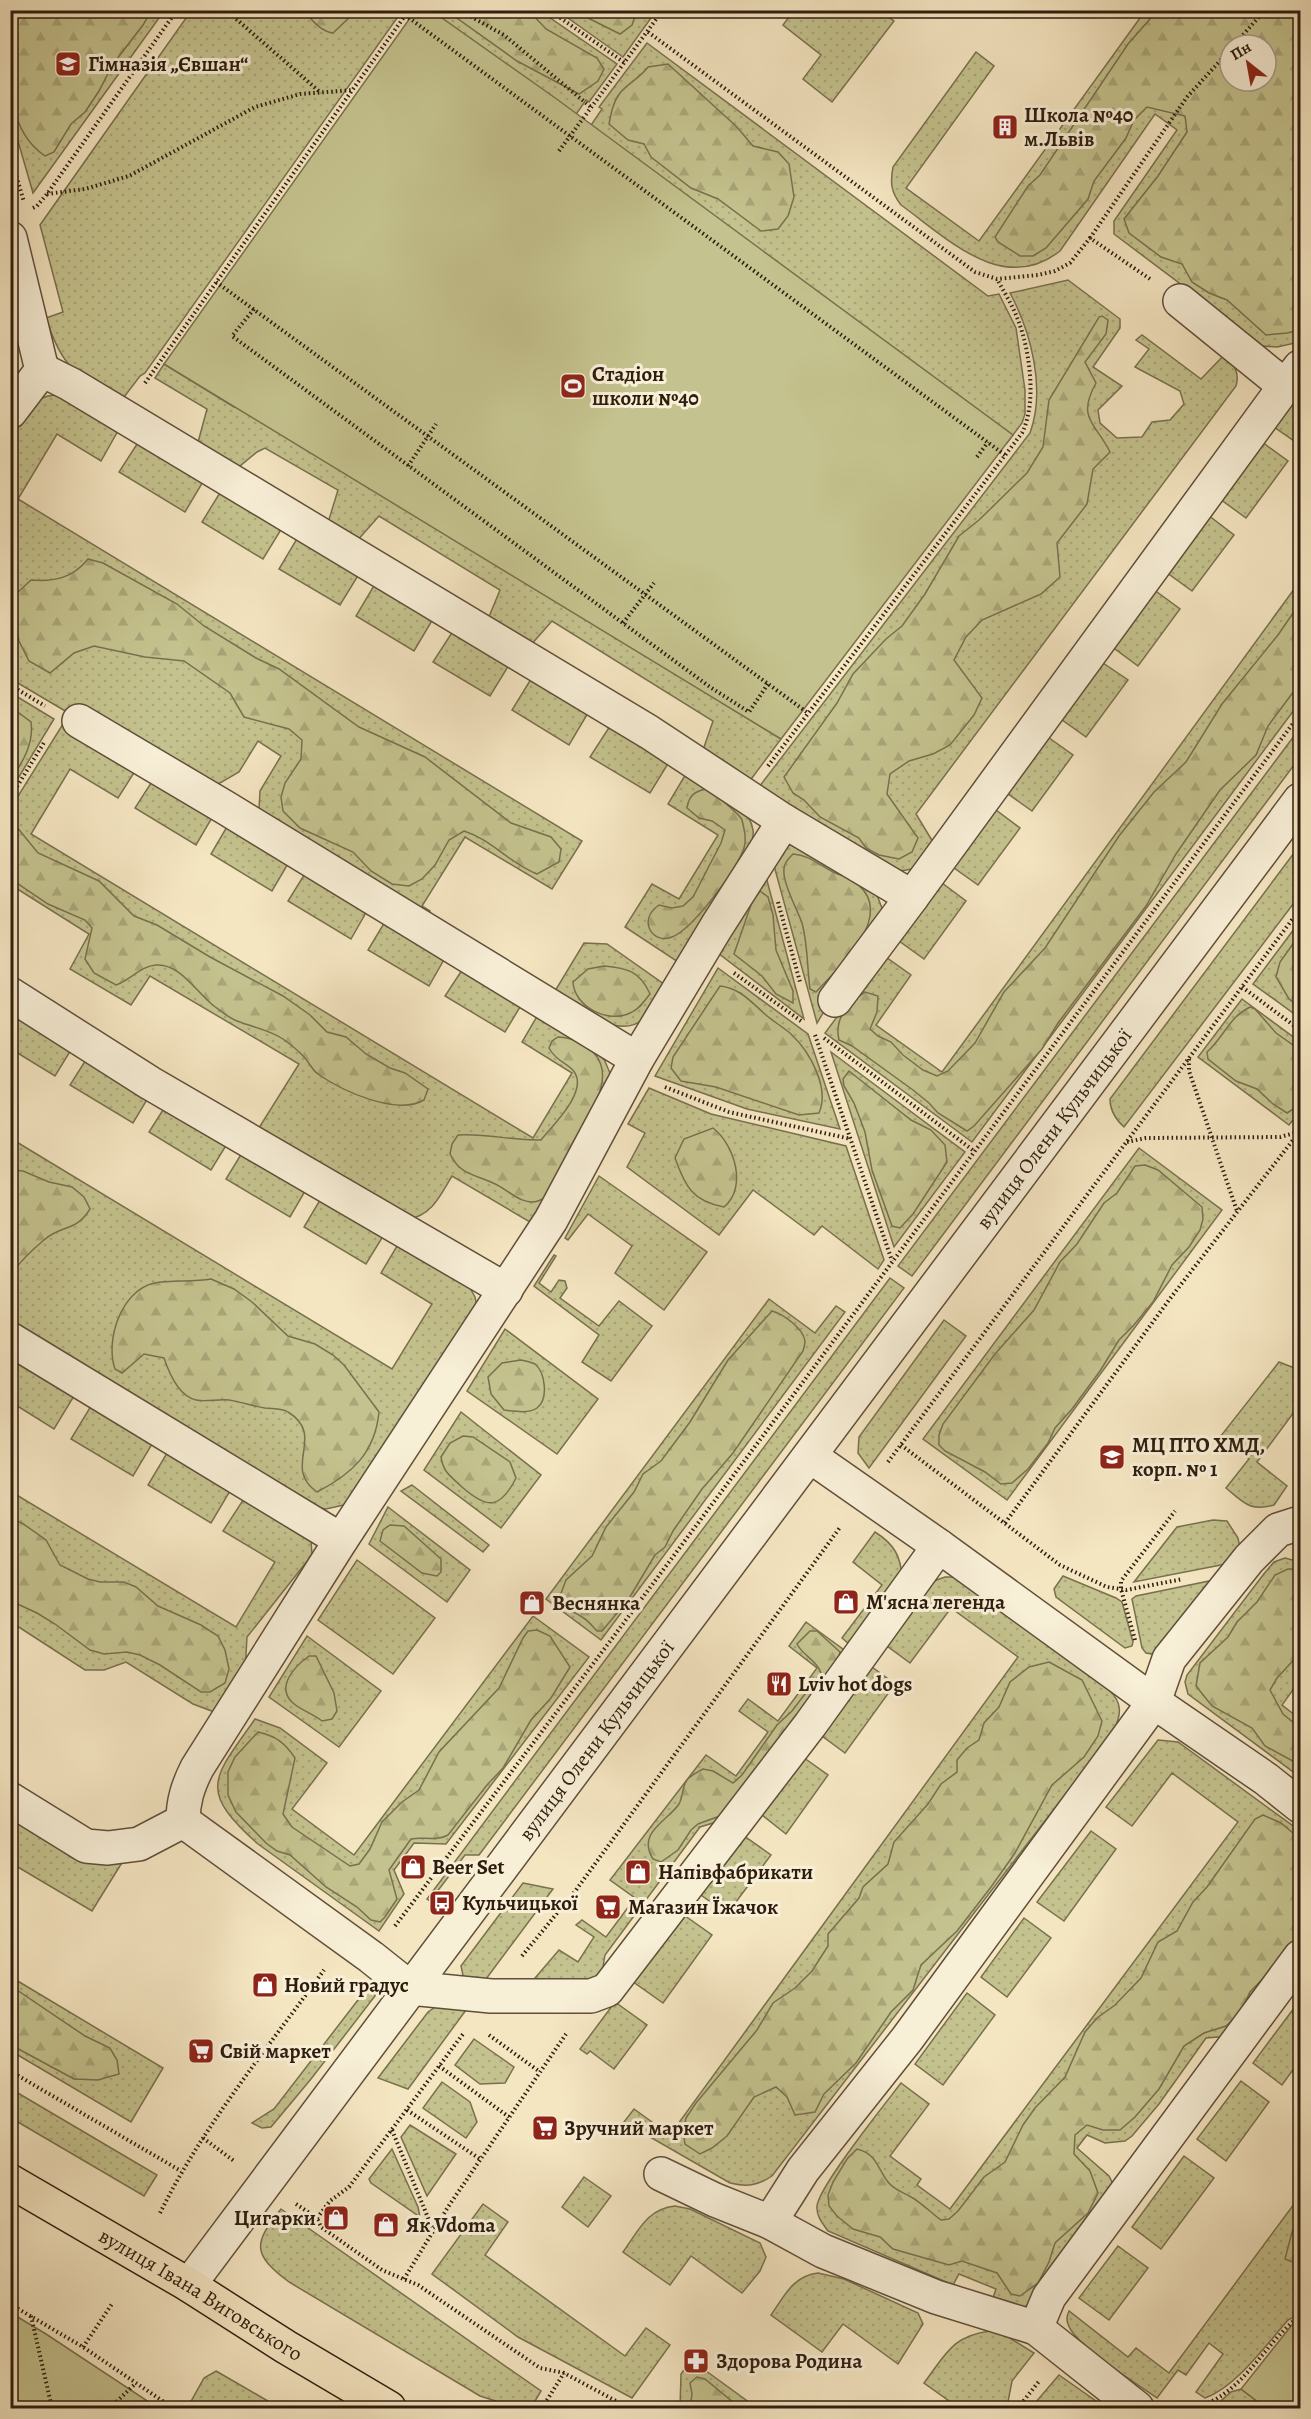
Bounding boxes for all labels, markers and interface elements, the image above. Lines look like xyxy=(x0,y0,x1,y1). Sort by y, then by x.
north arrow xyxy=(1218,33,1278,93)
text: Пн xyxy=(1226,36,1255,66)
school or university icon: Гімназія „Євшан“ xyxy=(53,49,83,79)
place label: Гімназія „Євшан“ xyxy=(88,50,248,78)
place label: Школа №40 м.Львів xyxy=(1024,101,1134,153)
building icon: Школа №40 м.Львів xyxy=(990,112,1020,142)
place label: Стадіон школи №40 xyxy=(592,360,699,412)
sports icon: Стадіон школи №40 xyxy=(558,371,588,401)
street label: вулиця Олени Кульчицької xyxy=(970,1023,1138,1235)
place label: МЦ ПТО ХМД, корп. № 1 xyxy=(1132,1431,1265,1483)
school or university icon: МЦ ПТО ХМД, корп. № 1 xyxy=(1097,1442,1127,1472)
shop icon: М'ясна легенда xyxy=(831,1587,861,1617)
shop icon: Веснянка xyxy=(517,1588,547,1618)
place label: М'ясна легенда xyxy=(866,1588,1005,1616)
place label: Веснянка xyxy=(552,1589,640,1617)
street label: вулиця Олени Кульчицької xyxy=(512,1634,681,1847)
restaurant icon: Lviv hot dogs xyxy=(764,1669,794,1699)
place label: Lviv hot dogs xyxy=(798,1670,912,1698)
shop icon: Beer Set xyxy=(398,1852,428,1882)
place label: Beer Set xyxy=(432,1853,504,1881)
shop icon: Напівфабрикати xyxy=(623,1857,653,1887)
place label: Напівфабрикати xyxy=(658,1858,813,1886)
bus stop icon: Кульчицької xyxy=(427,1888,457,1918)
place label: Кульчицької xyxy=(462,1889,579,1917)
supermarket icon: Магазин Їжачок xyxy=(593,1892,623,1922)
place label: Магазин Їжачок xyxy=(628,1893,778,1921)
shop icon: Новий градус xyxy=(250,1970,280,2000)
place label: Новий градус xyxy=(284,1971,409,1999)
supermarket icon: Свій маркет xyxy=(186,2036,216,2066)
place label: Свій маркет xyxy=(220,2037,331,2065)
supermarket icon: Зручний маркет xyxy=(530,2113,560,2143)
place label: Зручний маркет xyxy=(564,2114,714,2142)
shop icon: Цигарки xyxy=(321,2203,351,2233)
place label: Цигарки xyxy=(234,2204,316,2232)
shop icon: Як Vdoma xyxy=(371,2210,401,2240)
place label: Як Vdoma xyxy=(406,2211,497,2239)
street label: вулиця Івана Виговського xyxy=(94,2222,308,2368)
pharmacy icon: Здорова Родина xyxy=(681,2346,711,2376)
place label: Здорова Родина xyxy=(716,2347,862,2375)

